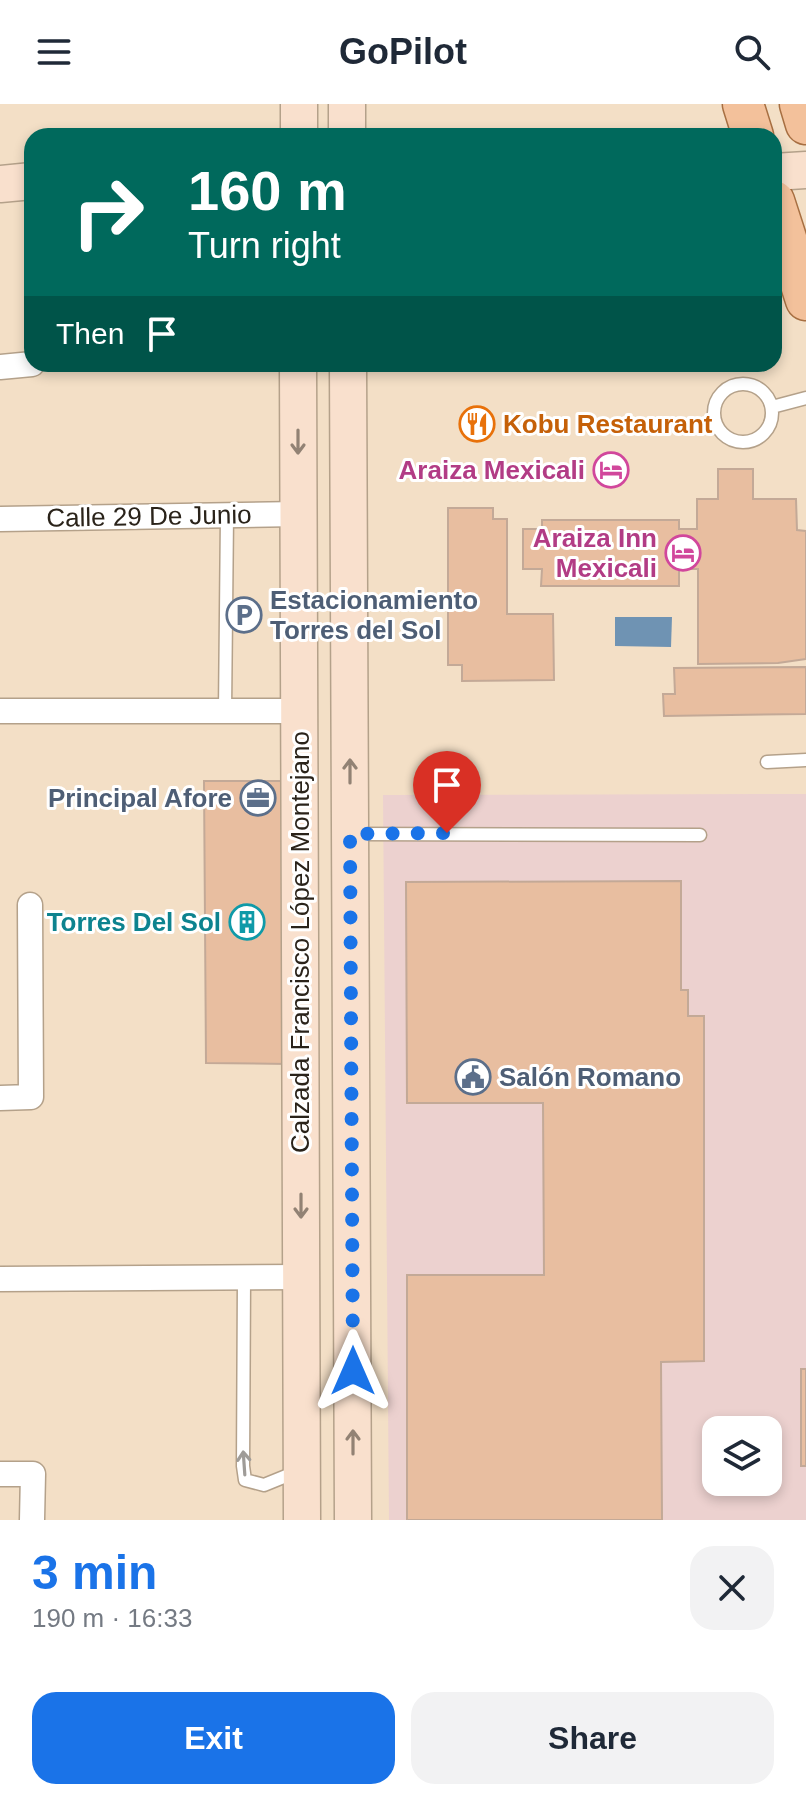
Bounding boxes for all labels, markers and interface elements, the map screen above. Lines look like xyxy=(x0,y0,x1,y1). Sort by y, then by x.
icon: menu xyxy=(32,30,76,74)
icon: search xyxy=(730,30,774,74)
text: GoPilot xyxy=(339,31,467,72)
text: 160 m xyxy=(188,159,347,222)
icon: right xyxy=(56,160,160,264)
text: Turn right xyxy=(188,225,341,266)
icon: arrive xyxy=(140,312,184,356)
text: Then xyxy=(56,317,124,350)
restaurant icon: Kobu Restaurant xyxy=(458,405,496,443)
place label: Kobu Restaurant xyxy=(503,409,713,439)
one-way arrow xyxy=(290,428,306,455)
hotel icon: Araiza Mexicali xyxy=(592,451,630,489)
place label: Araiza Mexicali xyxy=(399,455,585,485)
street label: Calle 29 De Junio xyxy=(46,499,252,533)
place label: Araiza Inn Mexicali xyxy=(533,523,657,583)
hotel icon: Araiza Inn Mexicali xyxy=(664,534,702,572)
place label: Estacionamiento Torres del Sol xyxy=(270,585,478,645)
parking icon: Estacionamiento Torres del Sol xyxy=(225,596,263,634)
street label: Calzada Francisco López Montejano xyxy=(285,731,315,1153)
pin xyxy=(413,751,481,833)
one-way arrow xyxy=(342,758,358,785)
icon: arrive xyxy=(425,763,469,807)
office icon: Principal Afore xyxy=(239,779,277,817)
place label: Principal Afore xyxy=(48,783,232,813)
building icon: Torres Del Sol xyxy=(228,903,266,941)
place label: Torres Del Sol xyxy=(47,907,221,937)
public building icon: Salón Romano xyxy=(454,1058,492,1096)
place label: Salón Romano xyxy=(499,1062,681,1092)
one-way arrow xyxy=(293,1192,309,1219)
position arrow xyxy=(311,1329,395,1413)
map controls xyxy=(702,1416,782,1496)
button: layers xyxy=(702,1416,782,1496)
one-way arrow xyxy=(345,1429,361,1456)
one-way arrow xyxy=(236,1450,251,1477)
text: 3 min xyxy=(32,1546,157,1599)
button: close xyxy=(690,1546,774,1630)
text: 190 m · 16:33 xyxy=(32,1603,192,1633)
button: Exit xyxy=(32,1692,395,1784)
button: Share xyxy=(411,1692,774,1784)

